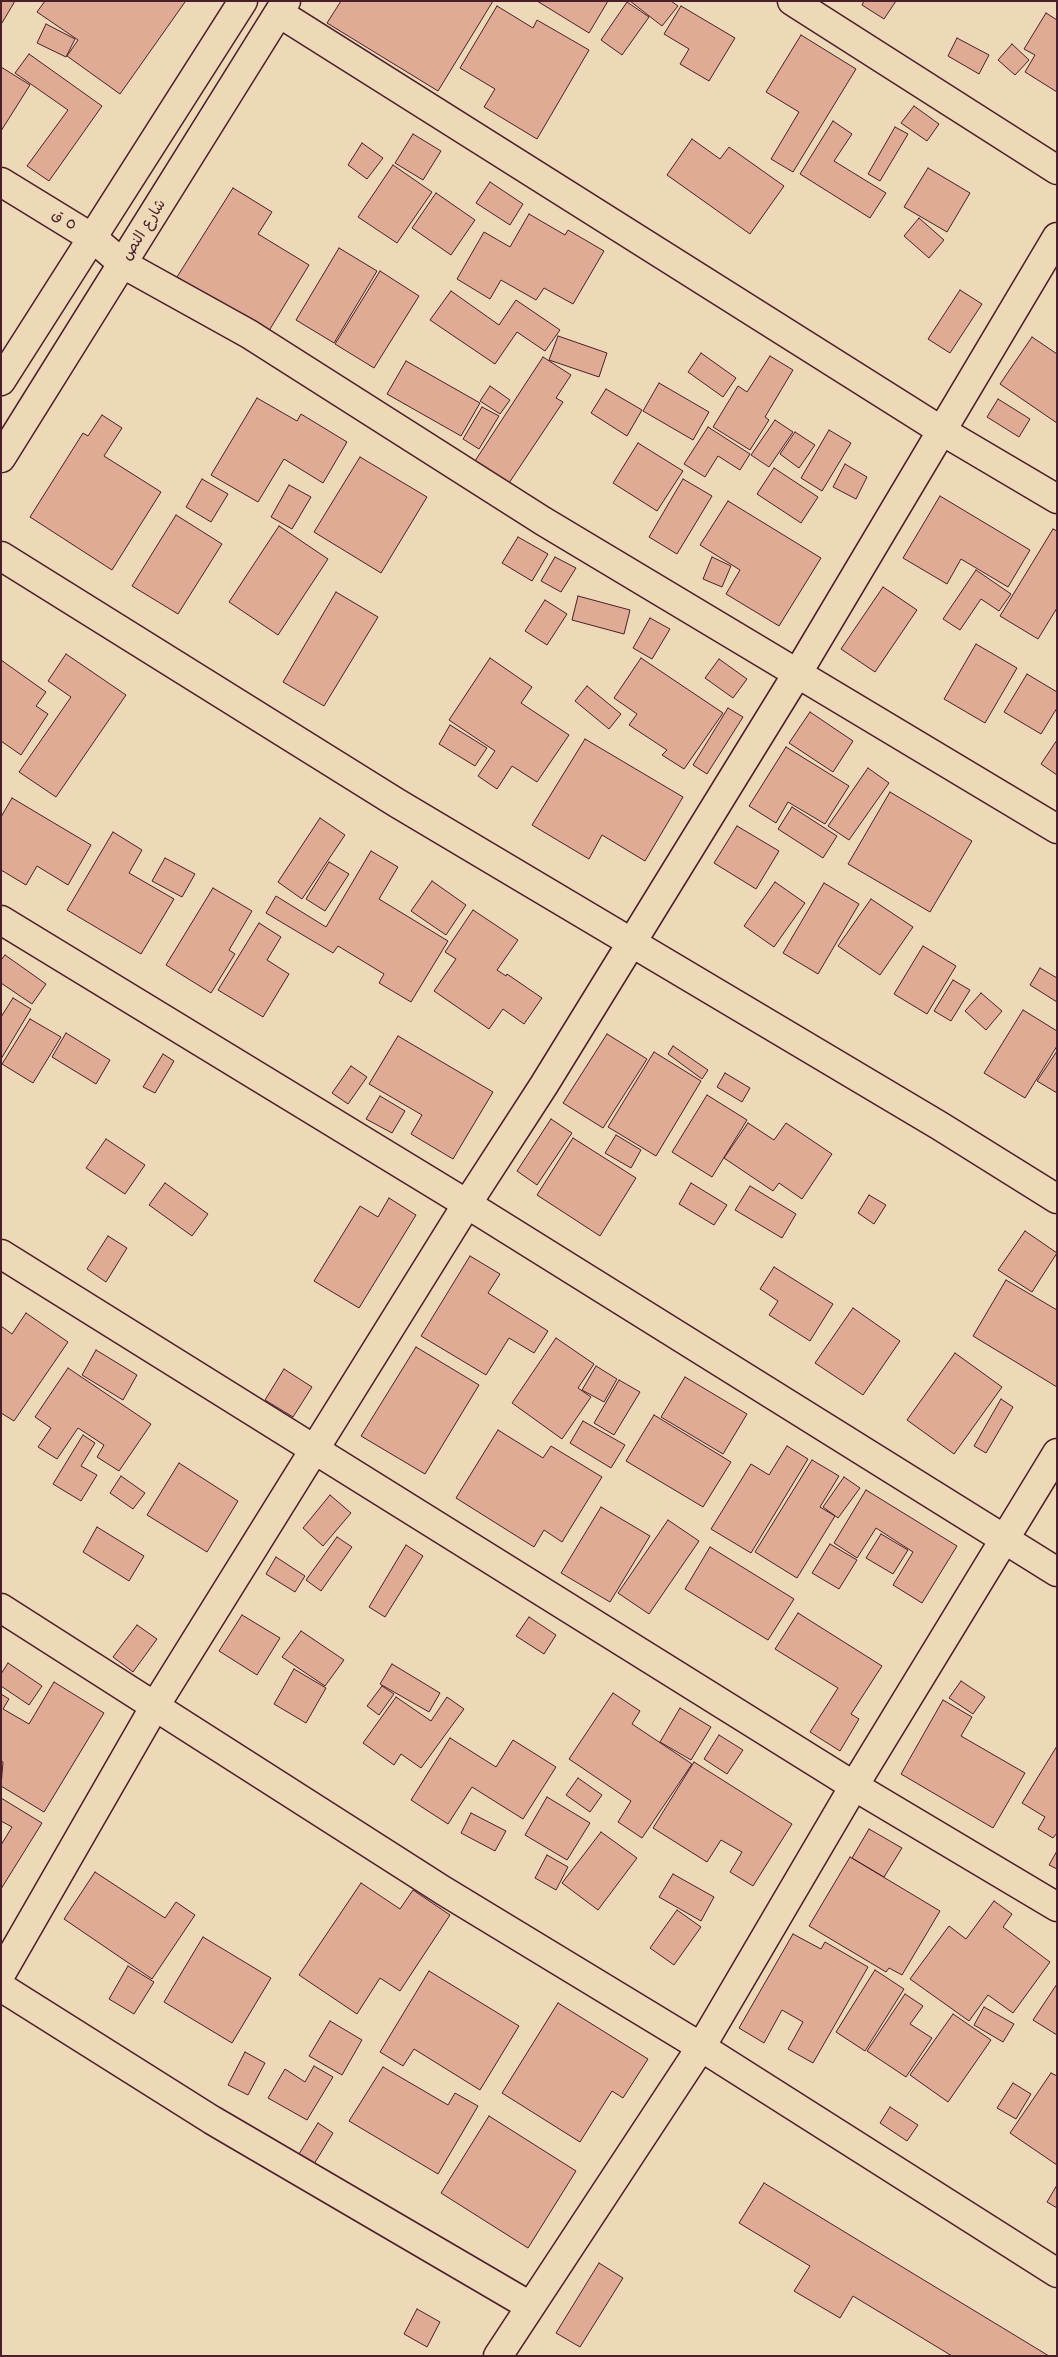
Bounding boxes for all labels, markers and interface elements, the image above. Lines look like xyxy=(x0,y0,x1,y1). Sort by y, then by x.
street label: شارع النص xyxy=(118,196,170,264)
street label: ٥ ق xyxy=(48,206,80,234)

